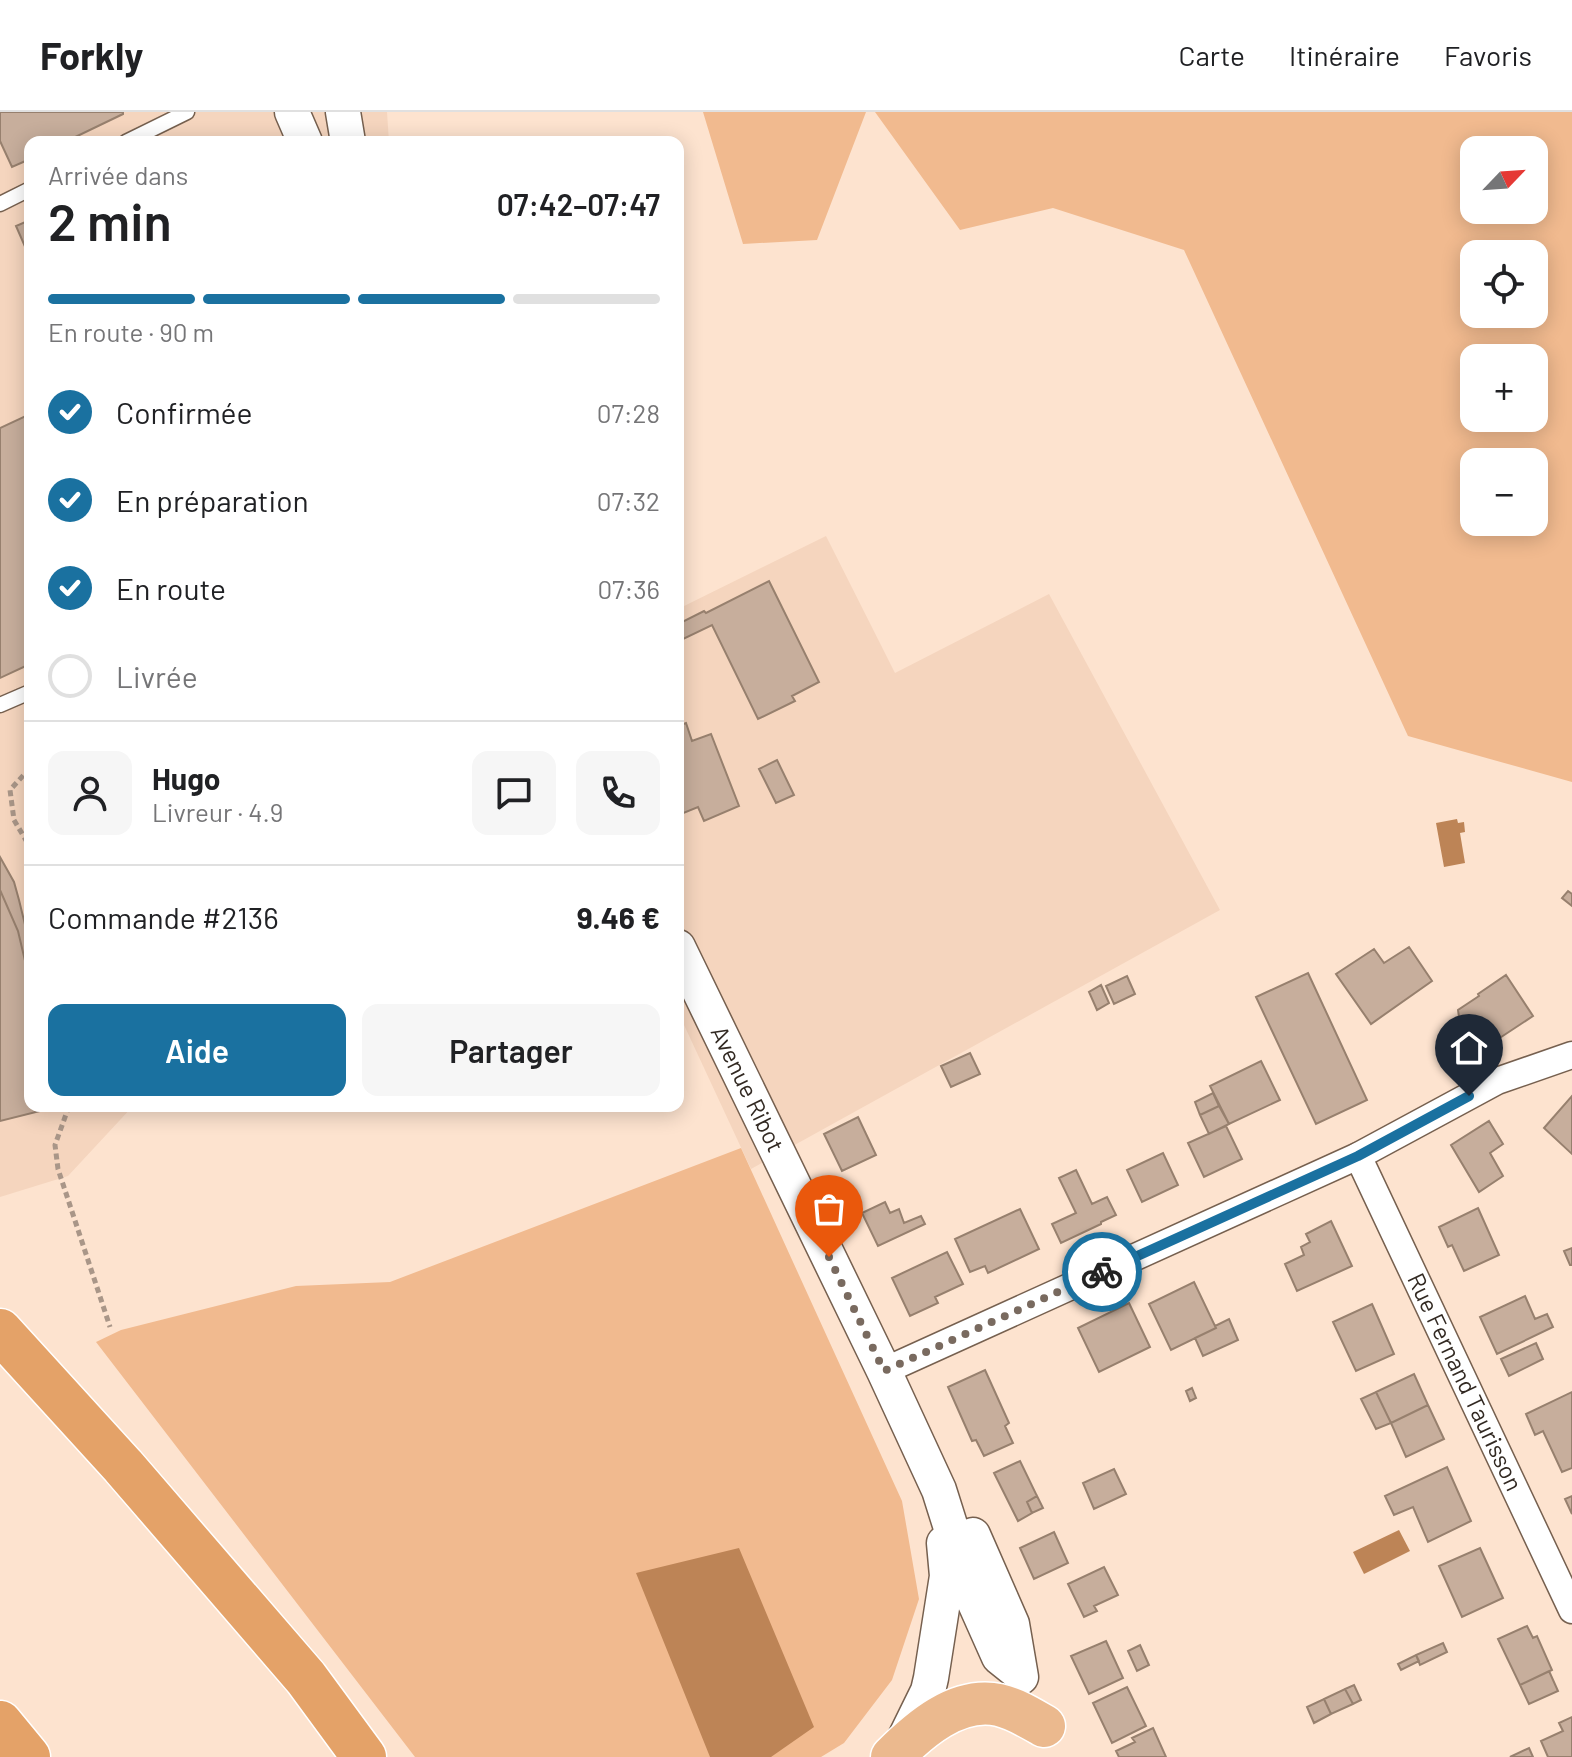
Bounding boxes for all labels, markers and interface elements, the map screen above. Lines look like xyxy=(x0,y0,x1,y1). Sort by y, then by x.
text: Forkly xyxy=(40,32,143,78)
text: Carte xyxy=(1179,38,1245,72)
text: Itinéraire xyxy=(1289,38,1400,72)
text: Favoris xyxy=(1444,38,1532,72)
north arrow xyxy=(1460,136,1548,224)
map controls xyxy=(1460,136,1548,536)
text: Arrivée dans xyxy=(48,159,188,190)
text: 07:42–07:47 xyxy=(497,186,660,222)
text: 2 min xyxy=(48,189,172,251)
button: locate xyxy=(1460,240,1548,328)
text: En route · 90 m xyxy=(48,316,214,347)
button: + xyxy=(1460,344,1548,432)
icon: check xyxy=(48,390,92,434)
text: Confirmée xyxy=(116,394,253,430)
text: 07:28 xyxy=(597,397,660,428)
button: − xyxy=(1460,448,1548,536)
icon: check xyxy=(48,478,92,522)
text: En préparation xyxy=(116,482,309,518)
text: 07:32 xyxy=(597,485,660,516)
icon: check xyxy=(48,566,92,610)
text: En route xyxy=(116,570,226,606)
text: 07:36 xyxy=(597,573,660,604)
text: Livrée xyxy=(116,658,198,694)
button: person xyxy=(48,751,132,835)
button: chat xyxy=(472,751,556,835)
button: phone xyxy=(576,751,660,835)
text: Hugo xyxy=(152,760,221,796)
text: Livreur · 4.9 xyxy=(152,796,283,827)
text: Commande #2136 xyxy=(48,899,279,935)
text: 9.46 € xyxy=(577,899,660,935)
button: Aide xyxy=(48,1004,346,1096)
button: Partager xyxy=(362,1004,660,1096)
pin xyxy=(1435,1014,1503,1096)
street label: Avenue Ribot xyxy=(706,1021,791,1156)
icon: home xyxy=(1447,1026,1491,1070)
pin xyxy=(795,1175,863,1257)
icon: bag xyxy=(807,1187,851,1231)
courier xyxy=(1062,1232,1142,1312)
icon: bike xyxy=(1080,1250,1124,1294)
street label: Rue Fernand Taurisson xyxy=(1402,1268,1530,1495)

